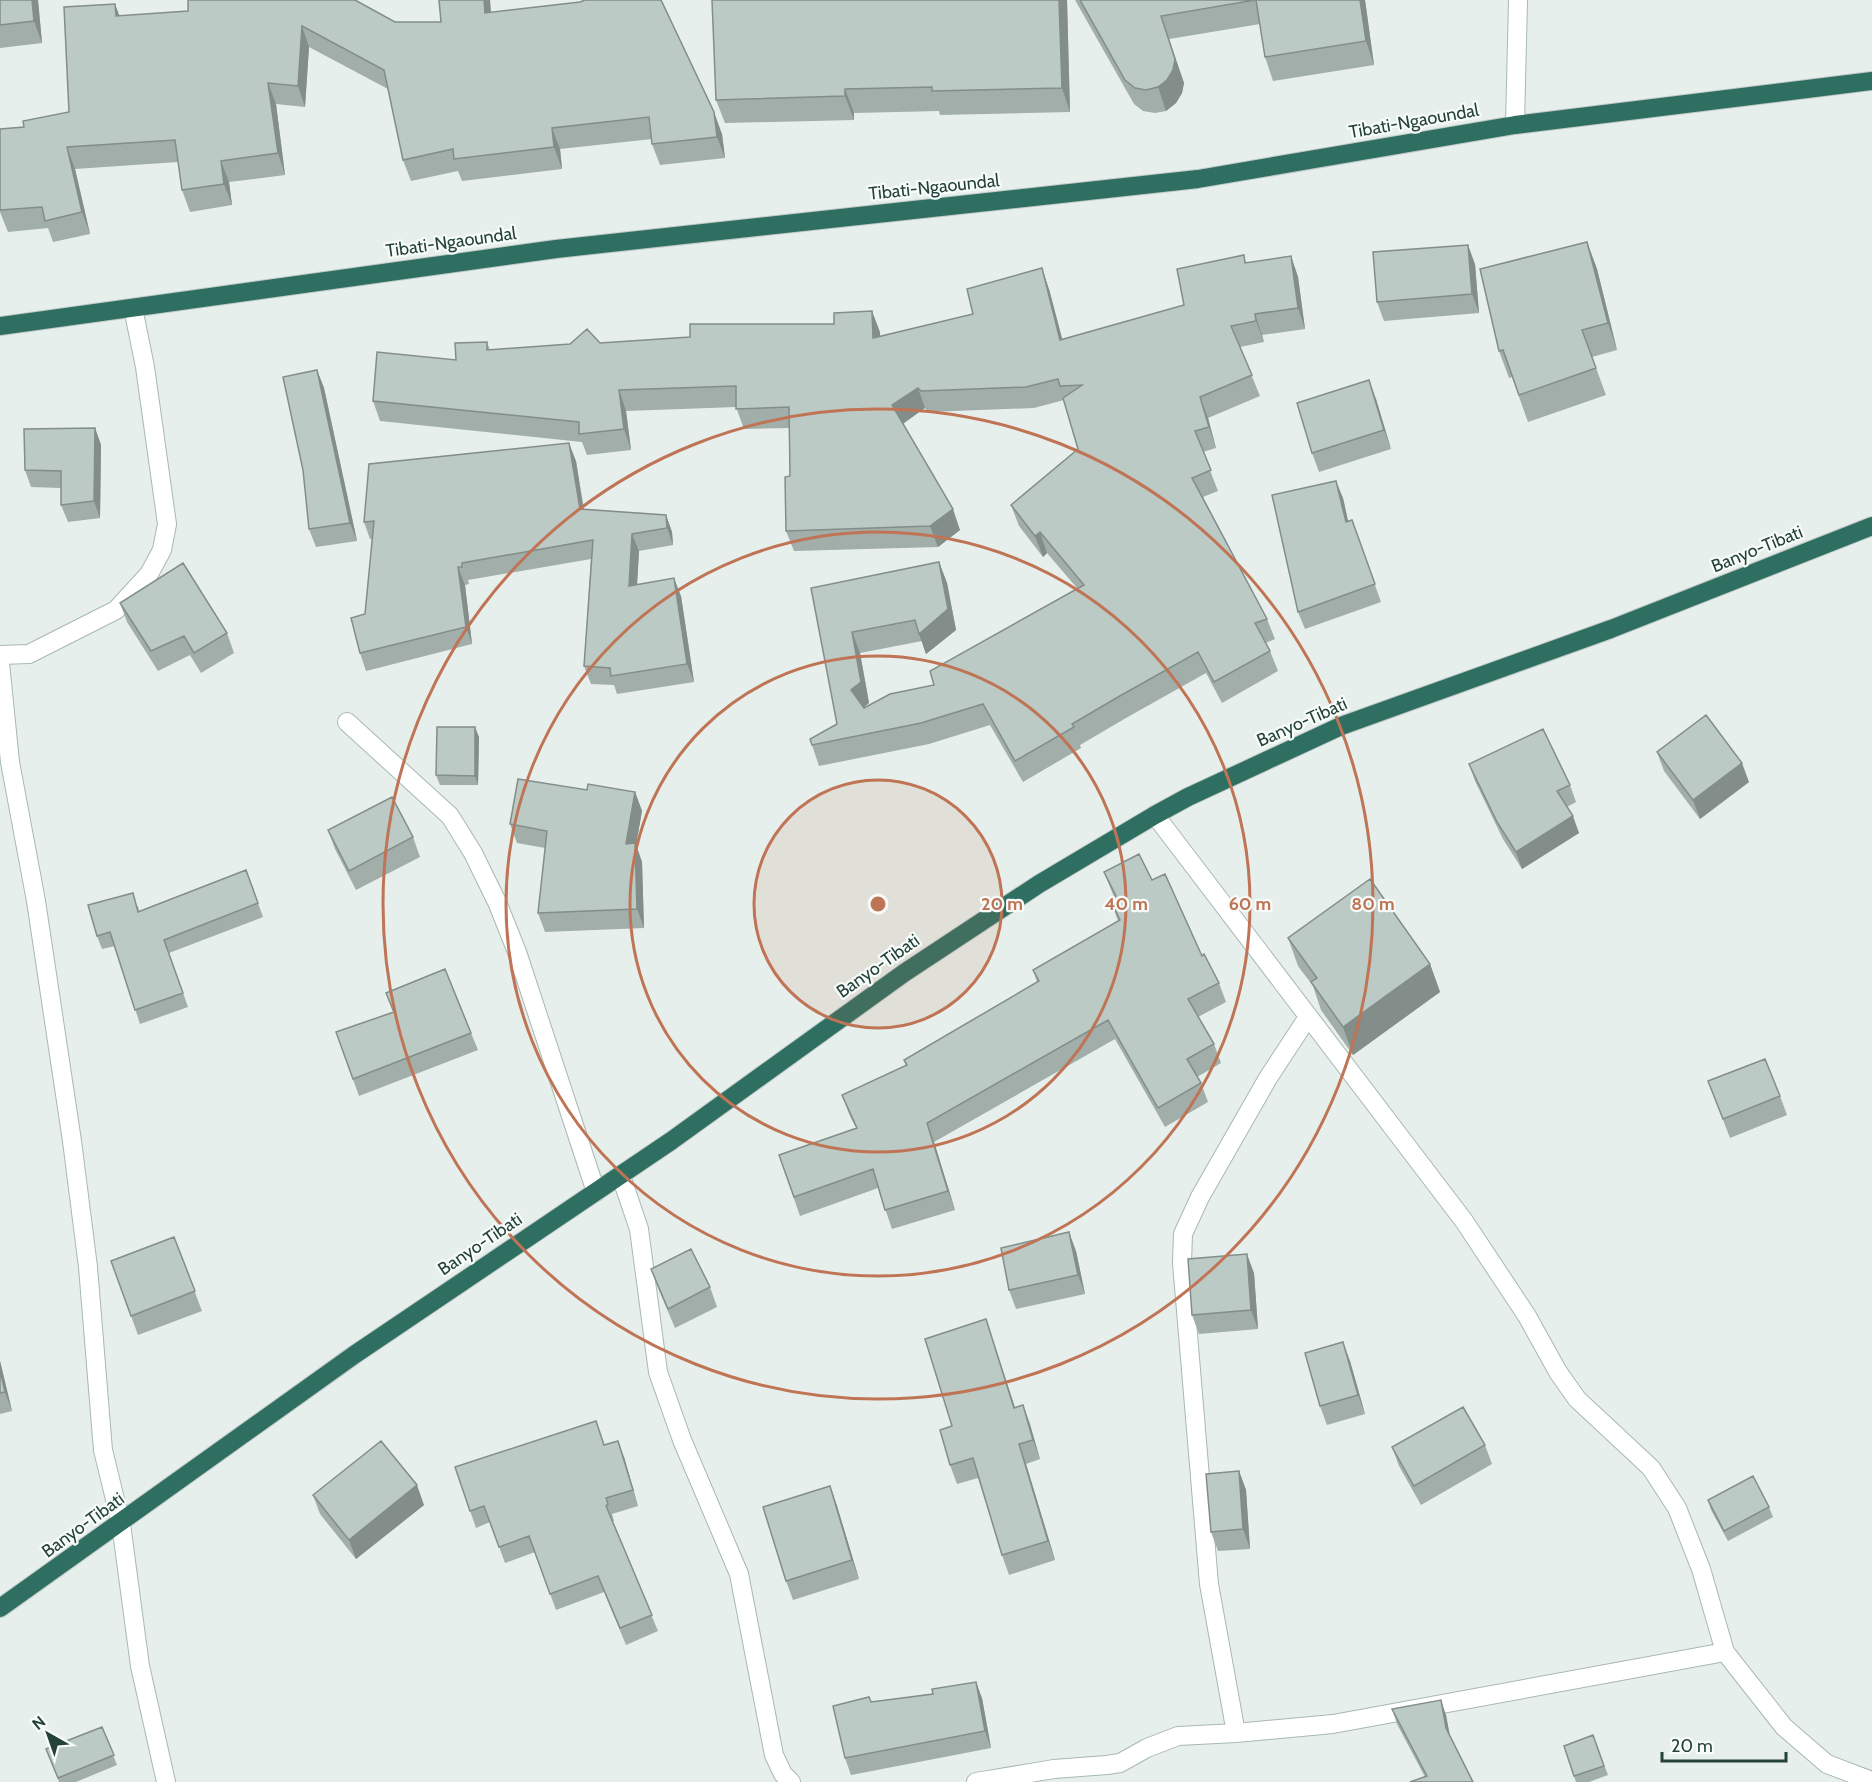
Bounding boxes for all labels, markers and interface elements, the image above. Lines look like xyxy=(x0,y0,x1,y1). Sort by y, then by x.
street label: Tibati-Ngaoundal xyxy=(1347,99,1481,143)
street label: Tibati-Ngaoundal xyxy=(867,169,1001,205)
street label: Tibati-Ngaoundal xyxy=(384,222,518,262)
street label: Banyo-Tibati xyxy=(1708,521,1806,577)
street label: Banyo-Tibati xyxy=(1253,692,1351,752)
text: 20 m xyxy=(981,893,1023,915)
text: 40 m xyxy=(1104,893,1148,915)
text: 60 m xyxy=(1229,893,1271,915)
text: 80 m xyxy=(1351,893,1395,915)
centre of rings xyxy=(868,894,888,914)
street label: Banyo-Tibati xyxy=(832,929,924,1003)
street label: Banyo-Tibati xyxy=(434,1208,526,1280)
street label: Banyo-Tibati xyxy=(37,1488,129,1562)
north arrow xyxy=(18,1704,78,1764)
text: N xyxy=(28,1712,49,1734)
scale bar xyxy=(1662,1725,1786,1763)
text: 20 m xyxy=(1671,1735,1713,1757)

